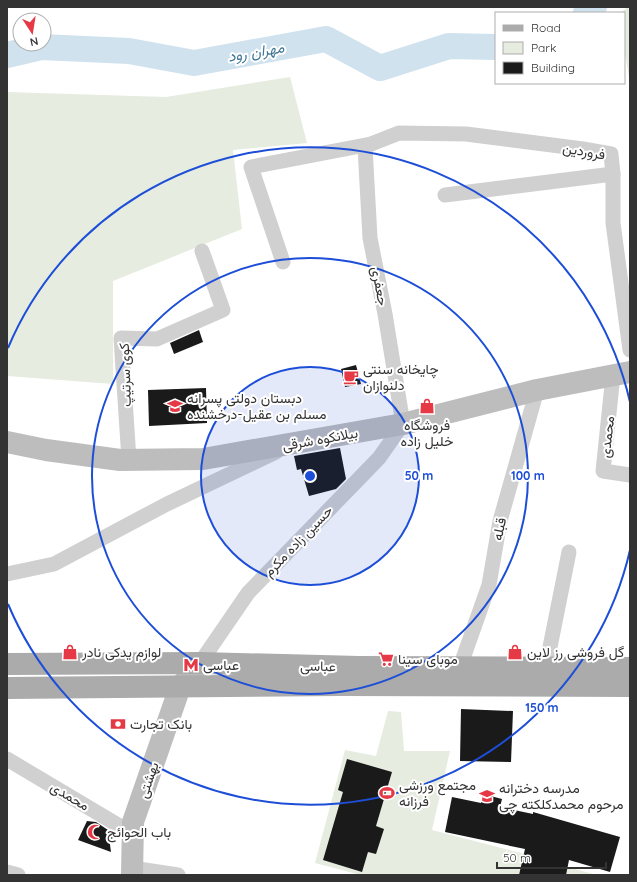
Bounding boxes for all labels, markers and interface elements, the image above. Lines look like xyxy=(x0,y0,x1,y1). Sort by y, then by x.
north arrow xyxy=(12,12,52,52)
legend xyxy=(495,12,625,84)
text: Road xyxy=(531,20,561,35)
text: N xyxy=(29,34,39,49)
water label: مهران رود xyxy=(226,37,286,66)
text: Park xyxy=(531,40,556,55)
text: Building xyxy=(531,60,575,75)
street label: فروردین xyxy=(561,138,607,164)
street label: جعفری xyxy=(367,265,393,307)
street label: کوی سرتیپ xyxy=(115,343,136,407)
place label: چایخانه سنتی دلنوازان xyxy=(363,360,439,394)
cafe icon: چایخانه سنتی دلنوازان xyxy=(342,368,360,386)
place label: دبستان دولتی پسرانه مسلم بن عقیل-درخشنده xyxy=(187,389,326,423)
school or university icon: دبستان دولتی پسرانه مسلم بن عقیل-درخشنده xyxy=(166,397,184,415)
shop icon: فروشگاه خلیل زاده xyxy=(418,397,436,415)
street label: محمدی xyxy=(596,415,618,459)
place label: فروشگاه خلیل زاده xyxy=(401,416,453,450)
street label: بیلانکوه شرقی xyxy=(281,424,359,454)
text: 50 m xyxy=(405,468,433,483)
text: 100 m xyxy=(511,468,545,483)
centre of rings xyxy=(303,469,317,483)
street label: حسین زاده مکرم xyxy=(260,502,336,580)
street label: قبله xyxy=(488,516,510,542)
shop icon: لوازم یدکی نادر xyxy=(61,643,79,661)
place label: لوازم یدکی نادر xyxy=(81,643,161,661)
shop icon: گل فروشی رز لاین xyxy=(506,643,524,661)
place label: گل فروشی رز لاین xyxy=(527,643,624,661)
supermarket icon: موبای سینا xyxy=(377,650,395,668)
place label: موبای سینا xyxy=(398,650,458,668)
metro station icon: عباسی xyxy=(182,656,200,674)
place label: عباسی xyxy=(203,656,239,674)
street label: عباسى xyxy=(300,657,336,675)
text: 150 m xyxy=(525,700,559,715)
bank icon: بانک تجارت xyxy=(109,715,127,733)
place label: بانک تجارت xyxy=(130,715,192,733)
street label: بهشتی xyxy=(133,760,163,800)
place label: مجتمع ورزشی فرزانه xyxy=(399,776,476,810)
street label: محمدی xyxy=(47,777,93,815)
place label: مدرسه دخترانه مرحوم محمدکلکته چی xyxy=(499,779,624,814)
sports icon: مجتمع ورزشی فرزانه xyxy=(378,784,396,802)
school or university icon: مدرسه دخترانه مرحوم محمدکلکته چی xyxy=(478,787,496,805)
mosque icon: باب الحوائج xyxy=(86,823,104,841)
place label: باب الحوائج xyxy=(107,823,171,843)
scale bar xyxy=(497,844,606,870)
text: 50 m xyxy=(503,850,531,865)

